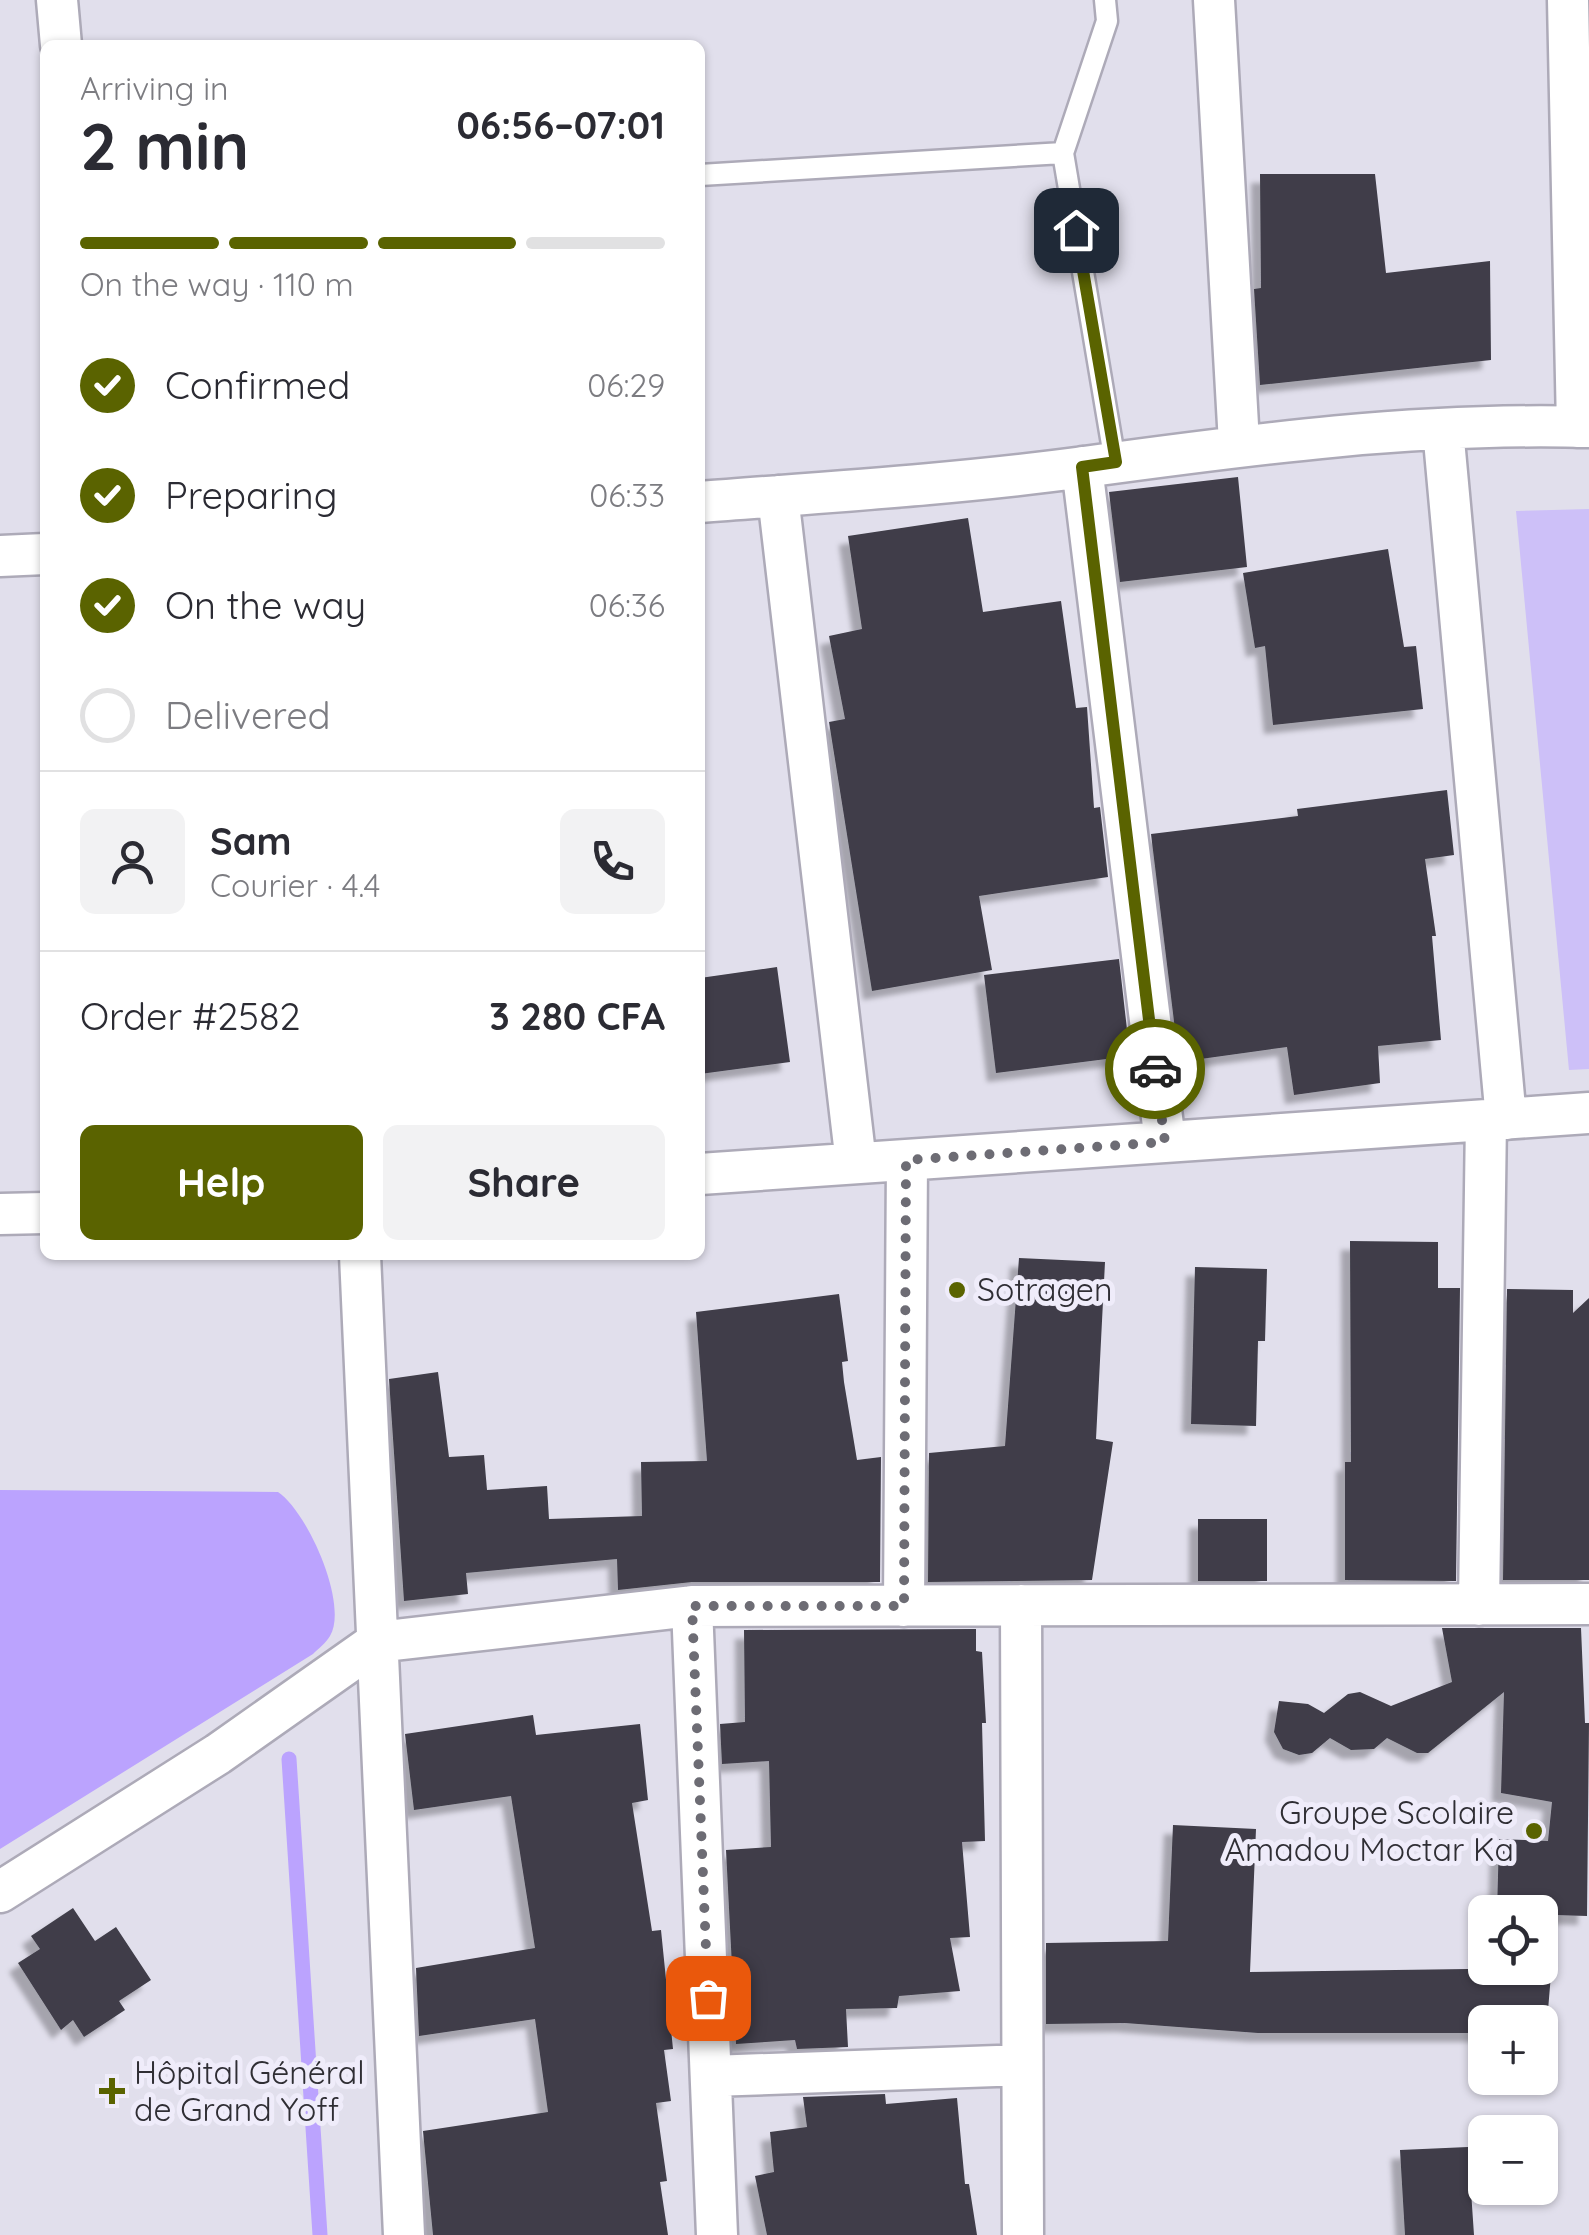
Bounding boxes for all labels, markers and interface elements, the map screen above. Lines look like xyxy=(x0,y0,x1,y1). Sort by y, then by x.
text: Arriving in xyxy=(80,68,229,108)
text: 06:56–07:01 xyxy=(457,101,665,149)
text: 2 min xyxy=(80,105,249,186)
pin xyxy=(1034,188,1119,273)
icon: home xyxy=(1049,203,1104,258)
text: On the way · 110 m xyxy=(80,264,354,304)
icon: check xyxy=(80,358,135,413)
text: Confirmed xyxy=(165,361,350,409)
text: 06:29 xyxy=(587,365,665,405)
icon: check xyxy=(80,468,135,523)
text: Preparing xyxy=(165,471,337,519)
text: 06:33 xyxy=(589,475,665,515)
icon: check xyxy=(80,578,135,633)
text: On the way xyxy=(165,581,366,629)
text: 06:36 xyxy=(589,585,665,625)
text: Delivered xyxy=(165,691,331,739)
button: person xyxy=(80,809,185,914)
button: phone xyxy=(560,809,665,914)
text: Sam xyxy=(210,817,292,865)
text: Courier · 4.4 xyxy=(210,865,380,905)
text: Order #2582 xyxy=(80,992,301,1040)
text: 3 280 CFA xyxy=(489,992,665,1040)
courier xyxy=(1105,1019,1205,1119)
icon: car xyxy=(1128,1042,1183,1097)
button: Help xyxy=(80,1125,363,1240)
button: Share xyxy=(383,1125,665,1240)
place label: Sotragen xyxy=(977,1269,1112,1309)
marker: Sotragen xyxy=(946,1279,968,1301)
place label: Groupe Scolaire Amadou Moctar Ka xyxy=(1224,1792,1514,1869)
marker: Groupe Scolaire Amadou Moctar Ka xyxy=(1523,1820,1545,1842)
map controls xyxy=(1468,1895,1558,2205)
button: locate xyxy=(1468,1895,1558,1985)
pin xyxy=(666,1956,751,2041)
icon: bag xyxy=(681,1971,736,2026)
button: + xyxy=(1468,2005,1558,2095)
place label: Hôpital Général de Grand Yoff xyxy=(134,2052,365,2129)
marker: Hôpital Général de Grand Yoff xyxy=(99,2078,125,2104)
button: − xyxy=(1468,2115,1558,2205)

